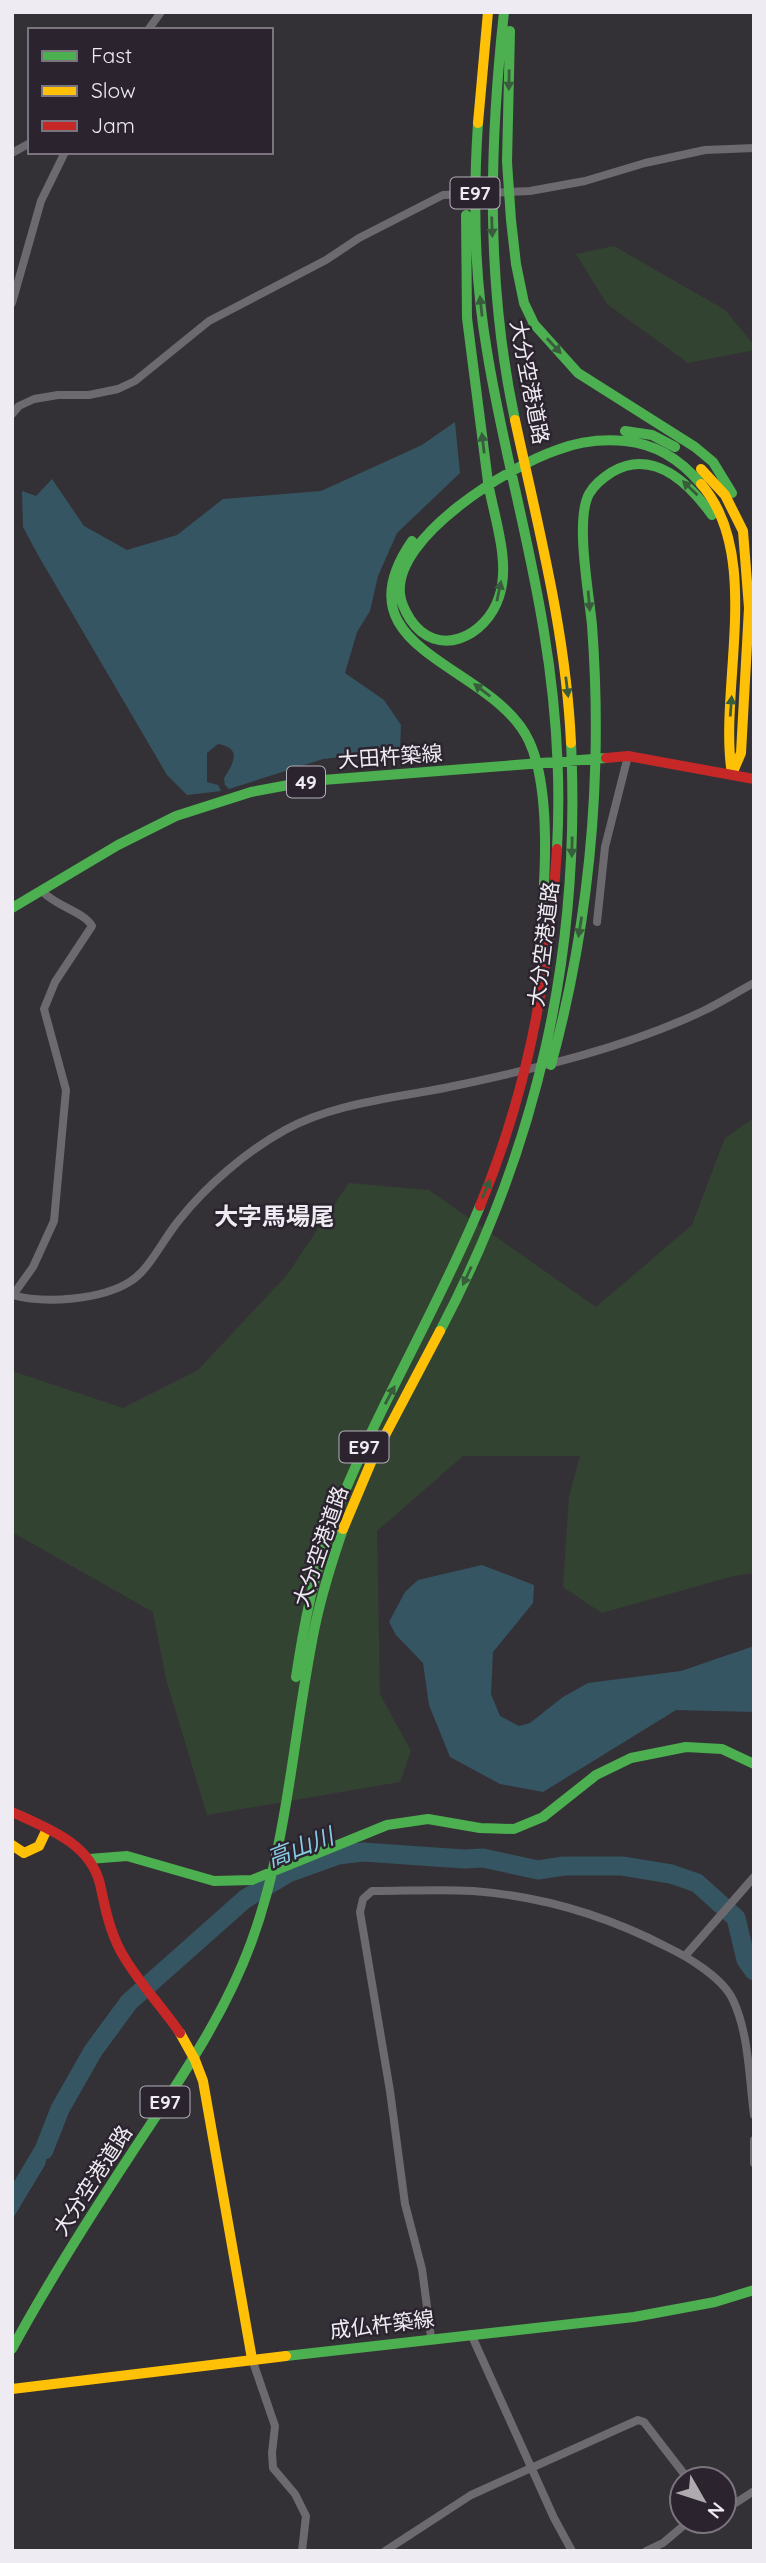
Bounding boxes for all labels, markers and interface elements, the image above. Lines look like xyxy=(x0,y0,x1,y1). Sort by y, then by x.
legend xyxy=(28,28,273,154)
text: Fast xyxy=(91,42,132,68)
one-way arrow xyxy=(503,70,515,92)
text: Slow xyxy=(91,77,136,103)
text: Jam xyxy=(91,112,135,138)
road number: E97 xyxy=(450,178,500,209)
one-way arrow xyxy=(486,216,497,238)
one-way arrow xyxy=(476,295,487,317)
street label: 大分空港道路 xyxy=(505,318,555,446)
one-way arrow xyxy=(545,337,561,354)
one-way arrow xyxy=(477,432,488,454)
one-way arrow xyxy=(682,480,699,496)
one-way arrow xyxy=(494,580,505,602)
one-way arrow xyxy=(584,590,595,612)
one-way arrow xyxy=(561,676,572,698)
one-way arrow xyxy=(473,682,491,697)
one-way arrow xyxy=(726,695,737,717)
street label: 大田杵築線 xyxy=(337,739,443,773)
road number: 49 xyxy=(287,766,325,797)
one-way arrow xyxy=(566,836,578,858)
street label: 大分空港道路 xyxy=(522,880,564,1008)
one-way arrow xyxy=(574,916,585,938)
one-way arrow xyxy=(480,1179,492,1199)
district label: 大字馬場尾 xyxy=(214,1201,334,1231)
one-way arrow xyxy=(461,1266,473,1286)
one-way arrow xyxy=(384,1385,396,1405)
road number: E97 xyxy=(340,1432,388,1462)
street label: 大分空港道路 xyxy=(287,1482,353,1610)
water label: 高山川 xyxy=(263,1820,340,1873)
road number: E97 xyxy=(140,2086,190,2118)
street label: 大分空港道路 xyxy=(47,2120,137,2240)
street label: 成仏杵築線 xyxy=(328,2305,436,2343)
north arrow xyxy=(668,2465,738,2535)
text: N xyxy=(702,2498,730,2524)

